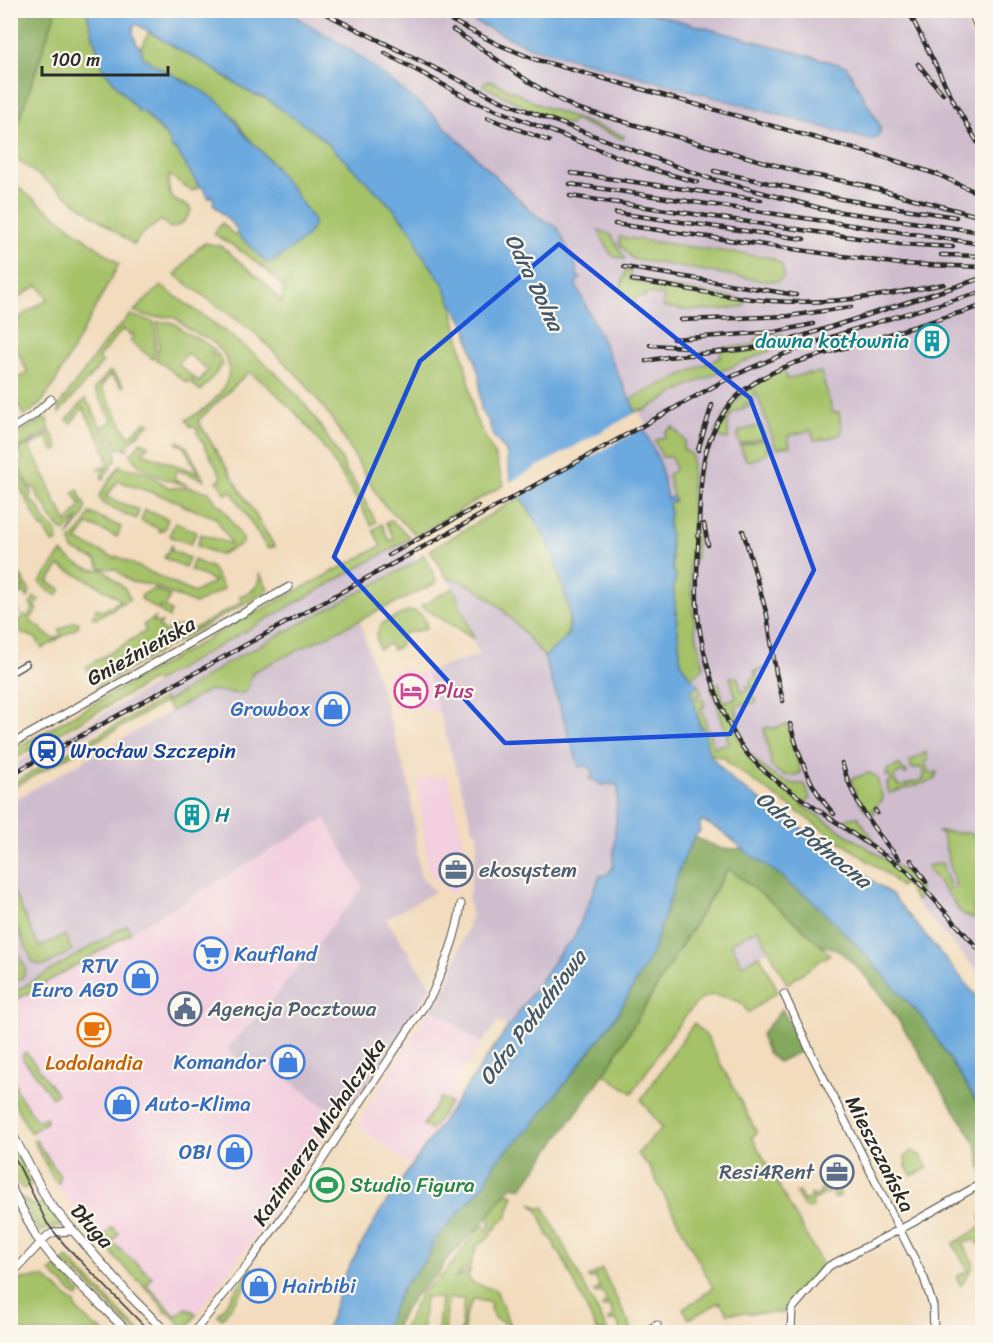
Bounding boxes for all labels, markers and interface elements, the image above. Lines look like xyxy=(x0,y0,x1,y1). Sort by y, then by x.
scale bar xyxy=(42,39,168,77)
text: 100 m xyxy=(51,44,100,76)
water label: Odra Dolna xyxy=(494,226,576,340)
place label: dawna kotłownia xyxy=(755,322,909,360)
building icon: dawna kotłownia xyxy=(914,323,950,359)
street label: Gnieźnieńska xyxy=(79,605,203,697)
place label: Plus xyxy=(434,672,474,710)
hotel icon: Plus xyxy=(393,673,429,709)
place label: Growbox xyxy=(231,690,310,728)
shop icon: Growbox xyxy=(315,691,351,727)
place label: Wrocław Szczepin xyxy=(70,732,236,770)
station icon: Wrocław Szczepin xyxy=(29,733,65,769)
water label: Odra Północna xyxy=(747,780,882,900)
place label: H xyxy=(215,796,230,834)
building icon: H xyxy=(174,797,210,833)
place label: ekosystem xyxy=(479,851,577,889)
office icon: ekosystem xyxy=(438,852,474,888)
place label: Kaufland xyxy=(234,935,319,973)
supermarket icon: Kaufland xyxy=(193,936,229,972)
water label: Odra Południowa xyxy=(468,939,598,1094)
place label: RTV Euro AGD xyxy=(31,947,120,1009)
shop icon: RTV Euro AGD xyxy=(123,960,159,996)
place label: Agencja Pocztowa xyxy=(207,990,377,1028)
public building icon: Agencja Pocztowa xyxy=(167,991,203,1027)
cafe icon: Lodolandia xyxy=(76,1012,112,1048)
street label: Kazimierza Michalczyka xyxy=(242,1030,397,1234)
place label: Komandor xyxy=(174,1043,266,1081)
place label: Lodolandia xyxy=(45,1044,143,1082)
shop icon: Komandor xyxy=(270,1044,306,1080)
place label: Auto-Klima xyxy=(144,1085,251,1123)
shop icon: Auto-Klima xyxy=(104,1086,140,1122)
street label: Mieszczańska xyxy=(834,1089,926,1220)
place label: OBI xyxy=(179,1133,213,1171)
shop icon: OBI xyxy=(217,1134,253,1170)
place label: Resi4Rent xyxy=(719,1153,816,1191)
office icon: Resi4Rent xyxy=(819,1154,855,1190)
place label: Studio Figura xyxy=(350,1166,475,1204)
sports icon: Studio Figura xyxy=(309,1167,345,1203)
street label: Długa xyxy=(61,1194,124,1258)
place label: Hairbibi xyxy=(282,1267,357,1305)
shop icon: Hairbibi xyxy=(241,1268,277,1304)

